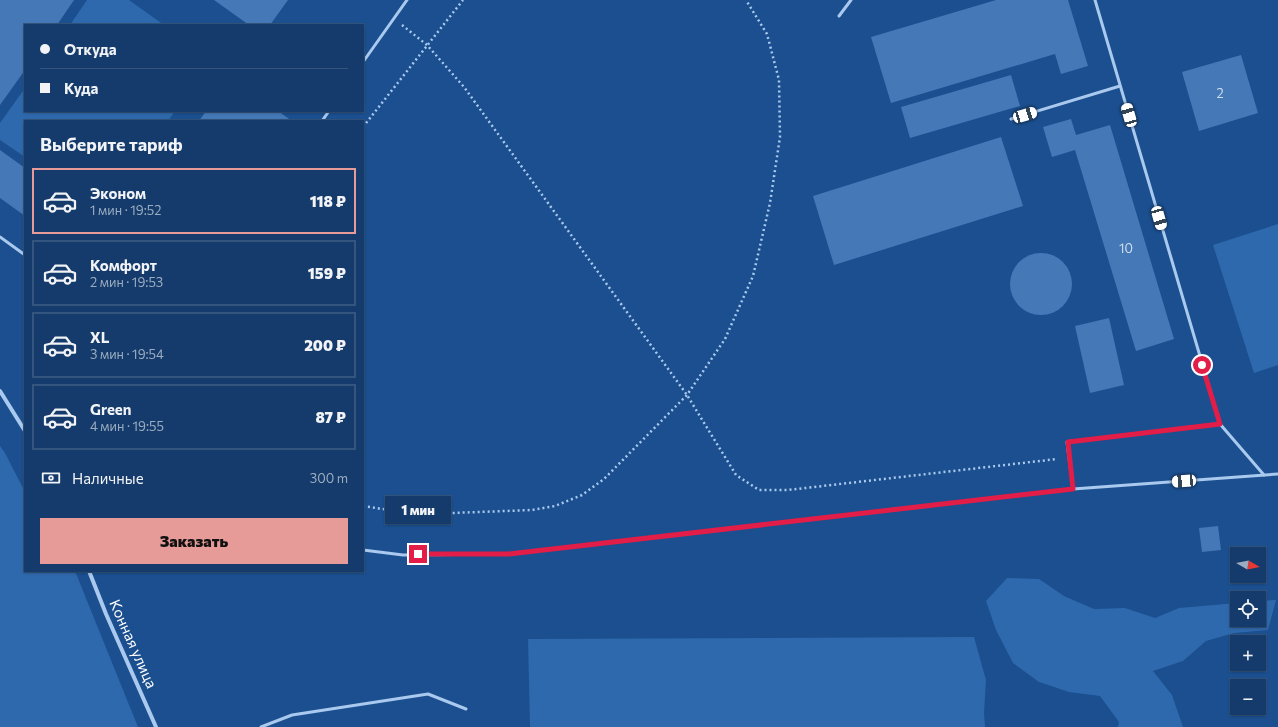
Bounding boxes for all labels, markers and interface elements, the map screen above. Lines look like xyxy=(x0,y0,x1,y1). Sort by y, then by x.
text: Откуда xyxy=(64,40,117,58)
text: Куда xyxy=(64,79,98,97)
house number: 2 xyxy=(1216,85,1224,101)
car xyxy=(1120,102,1138,128)
car xyxy=(1012,106,1038,124)
text: Выберите тариф xyxy=(40,133,183,155)
icon: car xyxy=(42,183,78,219)
text: Эконом xyxy=(90,184,146,202)
text: 118 ₽ xyxy=(310,192,346,210)
text: 1 мин · 19:52 xyxy=(90,202,161,218)
car xyxy=(1150,205,1168,231)
house number: 10 xyxy=(1119,240,1133,256)
icon: car xyxy=(42,255,78,291)
text: Комфорт xyxy=(90,256,157,274)
text: 159 ₽ xyxy=(308,264,346,282)
text: 2 мин · 19:53 xyxy=(90,274,163,290)
icon: car xyxy=(42,327,78,363)
text: XL xyxy=(90,328,109,346)
text: 200 ₽ xyxy=(304,336,346,354)
text: 3 мин · 19:54 xyxy=(90,346,164,362)
route start xyxy=(1193,356,1211,374)
icon: car xyxy=(42,399,78,435)
text: Green xyxy=(90,400,131,418)
text: 87 ₽ xyxy=(315,408,346,426)
text: 4 мин · 19:55 xyxy=(90,418,164,434)
icon: cash xyxy=(40,467,62,489)
text: Наличные xyxy=(72,469,144,487)
text: 300 m xyxy=(310,470,348,486)
car xyxy=(1172,474,1196,488)
callout: 1 мин xyxy=(385,496,451,524)
text: 1 мин xyxy=(401,502,435,518)
button: Заказать xyxy=(40,518,348,564)
route end xyxy=(409,545,427,563)
north arrow xyxy=(1230,547,1266,583)
map controls xyxy=(1230,547,1266,715)
button: locate xyxy=(1230,591,1266,627)
street label: Конная улица xyxy=(106,596,161,691)
button: + xyxy=(1230,635,1266,671)
button: − xyxy=(1230,679,1266,715)

